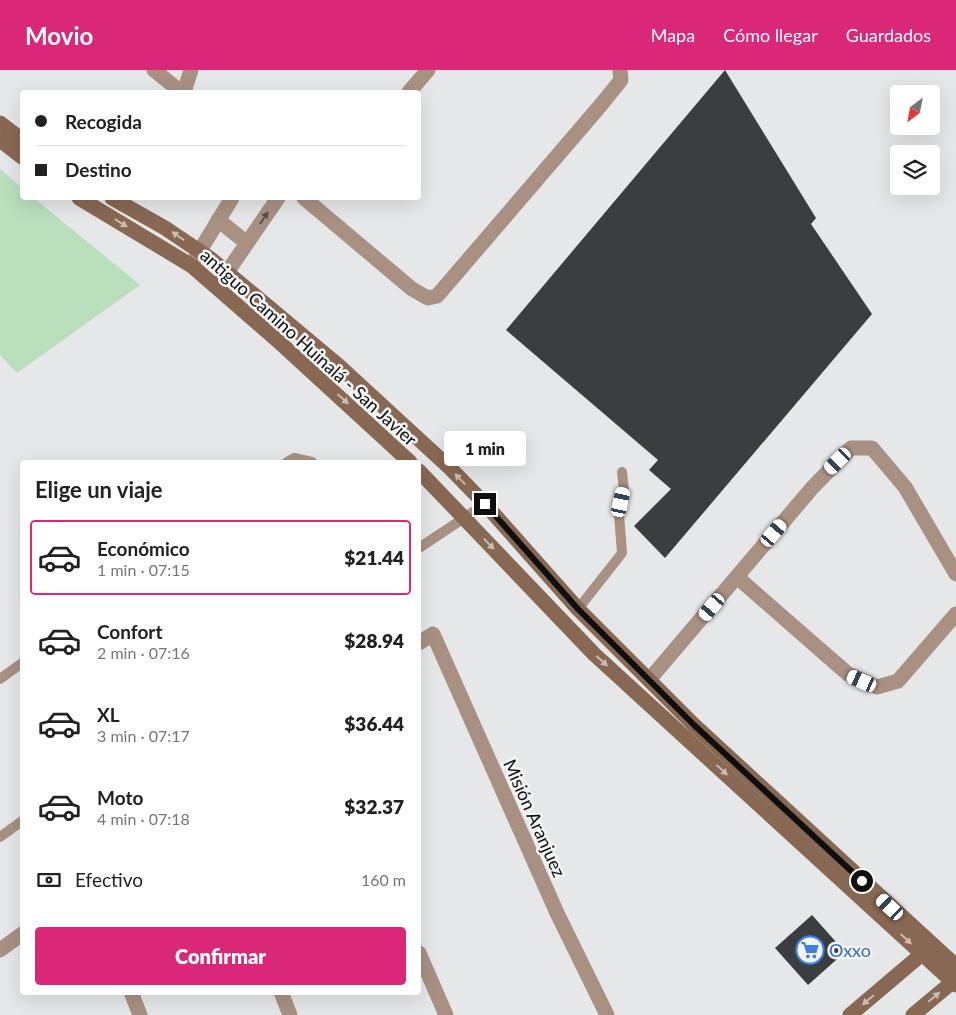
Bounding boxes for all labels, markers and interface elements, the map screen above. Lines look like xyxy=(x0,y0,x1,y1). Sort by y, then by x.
text: Movio xyxy=(25,21,93,50)
text: Mapa xyxy=(651,24,695,46)
text: Cómo llegar xyxy=(723,24,818,46)
text: Guardados xyxy=(846,24,931,46)
north arrow xyxy=(890,85,940,135)
map controls xyxy=(890,85,940,195)
text: Recogida xyxy=(65,110,142,133)
button: layers xyxy=(890,145,940,195)
text: Destino xyxy=(65,158,132,181)
one-way arrow xyxy=(259,211,269,225)
one-way arrow xyxy=(114,218,127,228)
one-way arrow xyxy=(171,231,185,241)
street label: antiguo Camino Huinalá - San Javier xyxy=(196,244,422,450)
one-way arrow xyxy=(337,394,350,405)
callout: 1 min xyxy=(444,432,526,466)
text: 1 min xyxy=(465,439,505,458)
car xyxy=(822,445,853,477)
one-way arrow xyxy=(454,473,466,485)
text: Elige un viaje xyxy=(35,476,163,503)
car xyxy=(610,486,631,518)
route end xyxy=(474,493,496,515)
car xyxy=(758,517,789,549)
icon: car xyxy=(37,535,82,580)
text: Económico xyxy=(97,537,190,560)
one-way arrow xyxy=(483,537,495,549)
text: $21.44 xyxy=(344,546,404,569)
text: 1 min · 07:15 xyxy=(97,560,190,579)
car xyxy=(696,591,727,623)
icon: car xyxy=(37,618,82,663)
text: Confort xyxy=(97,620,162,643)
text: $28.94 xyxy=(344,629,404,652)
text: 2 min · 07:16 xyxy=(97,643,190,662)
one-way arrow xyxy=(595,655,607,667)
car xyxy=(845,668,878,694)
icon: car xyxy=(37,701,82,746)
text: XL xyxy=(97,703,120,726)
text: $36.44 xyxy=(344,712,404,735)
text: 3 min · 07:17 xyxy=(97,726,190,745)
street label: Misión Aranjuez xyxy=(499,756,571,880)
one-way arrow xyxy=(716,764,728,776)
icon: car xyxy=(37,784,82,829)
text: Moto xyxy=(97,786,143,809)
text: $32.37 xyxy=(344,795,404,818)
text: 4 min · 07:18 xyxy=(97,809,190,828)
icon: cash xyxy=(35,866,63,894)
text: Efectivo xyxy=(75,868,143,891)
text: 160 m xyxy=(361,870,406,889)
route start xyxy=(851,870,873,892)
car xyxy=(873,891,906,923)
button: Confirmar xyxy=(35,927,406,985)
one-way arrow xyxy=(900,933,912,945)
supermarket icon: Oxxo xyxy=(795,935,825,965)
place label: Oxxo xyxy=(829,939,871,961)
one-way arrow xyxy=(928,991,940,1003)
one-way arrow xyxy=(862,994,875,1005)

